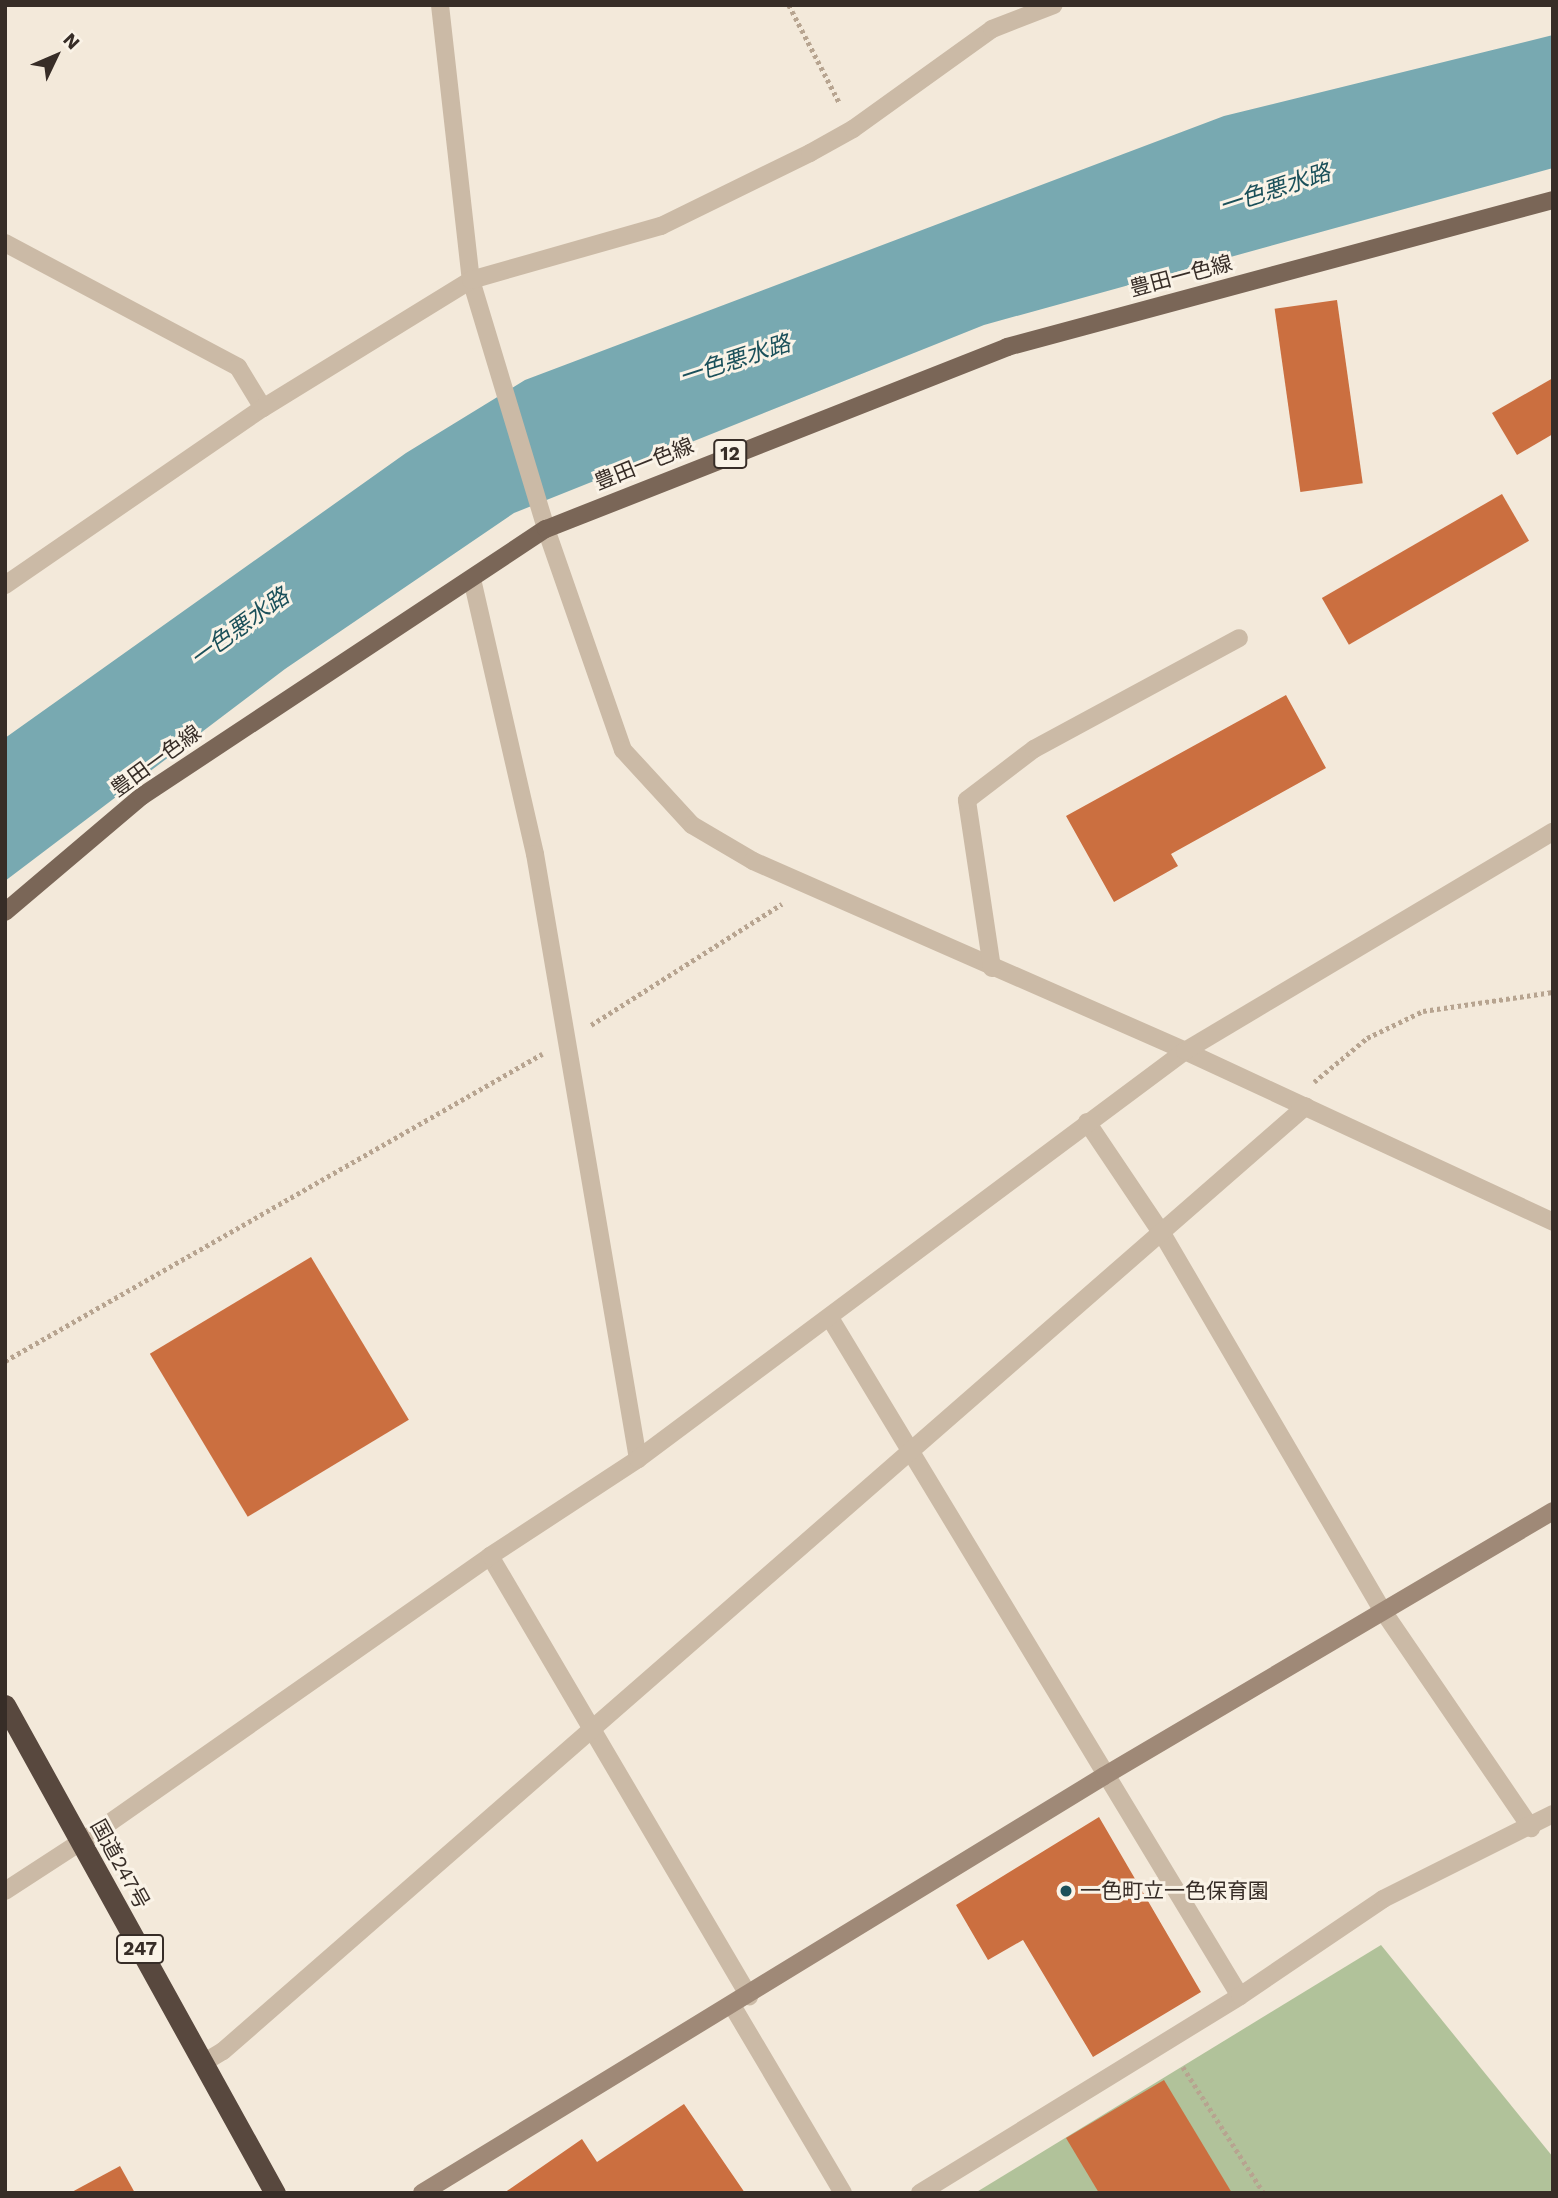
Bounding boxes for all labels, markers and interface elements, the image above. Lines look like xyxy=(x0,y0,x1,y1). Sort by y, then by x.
north arrow xyxy=(21,21,91,91)
text: N xyxy=(58,28,85,54)
water label: 一色悪水路 xyxy=(1216,159,1334,221)
street label: 豊田一色線 xyxy=(1127,250,1235,302)
water label: 一色悪水路 xyxy=(676,330,794,392)
street label: 豊田一色線 xyxy=(591,433,697,495)
road number: 12 xyxy=(712,438,748,470)
water label: 一色悪水路 xyxy=(185,583,295,673)
street label: 豊田一色線 xyxy=(106,720,206,802)
street label: 国道247号 xyxy=(85,1815,155,1913)
place label: 一色町立一色保育園 xyxy=(1080,1878,1269,1904)
marker: 一色町立一色保育園 xyxy=(1058,1883,1074,1899)
road number: 247 xyxy=(116,1934,164,1965)

